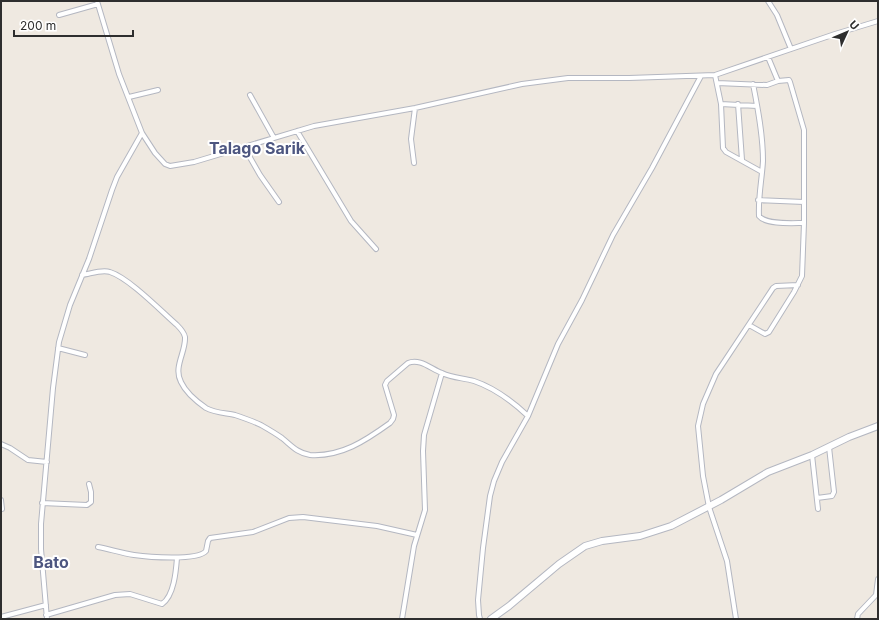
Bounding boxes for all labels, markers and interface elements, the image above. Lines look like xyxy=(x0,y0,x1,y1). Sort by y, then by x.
scale bar xyxy=(14,12,133,38)
north arrow xyxy=(827,12,867,52)
text: U xyxy=(846,17,862,33)
text: 200 m xyxy=(20,18,56,33)
district label: Talago Sarik xyxy=(209,138,306,158)
district label: Bato xyxy=(33,552,69,572)

